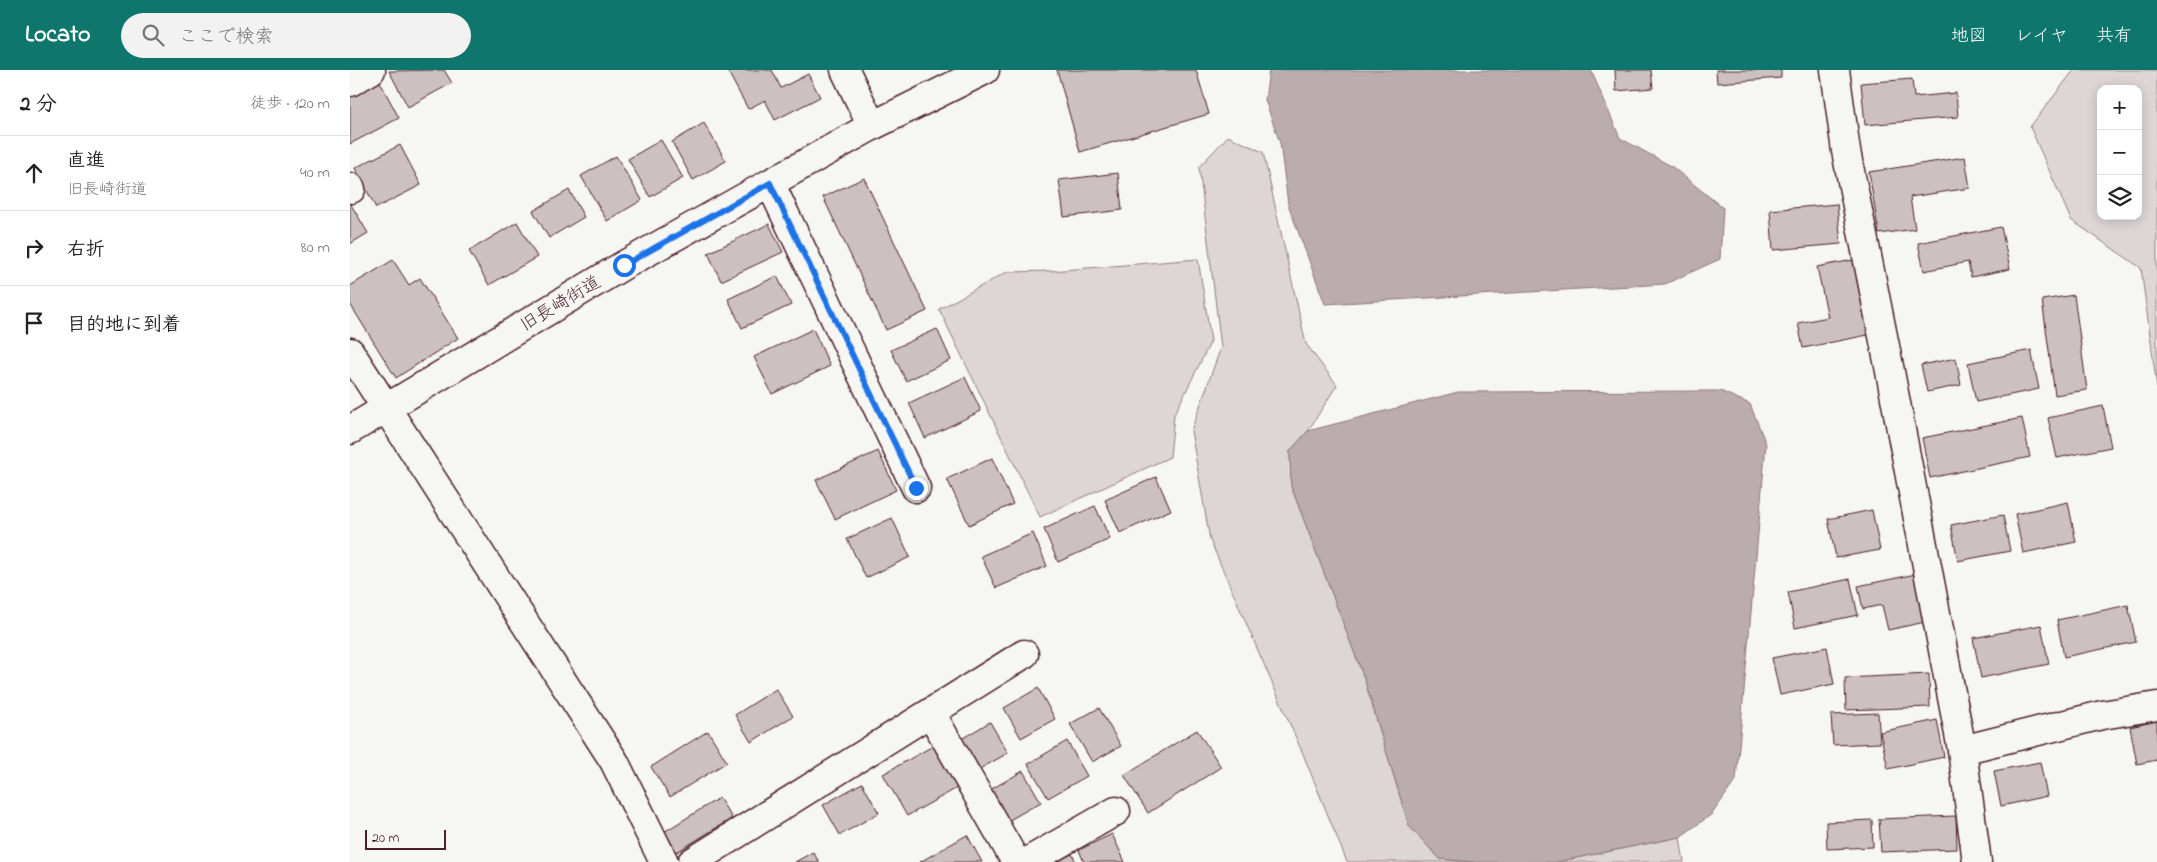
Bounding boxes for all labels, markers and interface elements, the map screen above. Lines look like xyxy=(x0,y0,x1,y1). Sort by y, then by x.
search box xyxy=(121,13,471,58)
text: Locato xyxy=(25,18,91,53)
icon: search xyxy=(139,21,167,49)
text: ここで検索 xyxy=(179,24,274,51)
text: 地図 xyxy=(1951,24,1987,50)
text: レイヤ xyxy=(2015,24,2068,50)
text: 共有 xyxy=(2096,24,2132,50)
map controls xyxy=(2097,85,2142,220)
button: + xyxy=(2097,85,2142,130)
text: 2 分 xyxy=(20,90,57,120)
text: 徒歩 · 120 m xyxy=(250,92,330,116)
button: − xyxy=(2097,130,2142,175)
text: 直進 xyxy=(67,148,105,175)
icon: ahead xyxy=(20,159,48,187)
text: 40 m xyxy=(300,161,330,185)
button: layers xyxy=(2097,175,2142,220)
text: 旧長崎街道 xyxy=(67,178,147,202)
icon: right xyxy=(20,234,48,262)
text: 80 m xyxy=(301,236,330,260)
text: 右折 xyxy=(67,237,105,264)
route start xyxy=(613,254,636,277)
street label: 旧長崎街道 xyxy=(516,270,606,339)
icon: arrive xyxy=(20,309,48,337)
text: 目的地に到着 xyxy=(67,312,181,339)
route end xyxy=(905,477,928,500)
scale bar xyxy=(365,827,446,850)
text: 20 m xyxy=(372,828,399,849)

